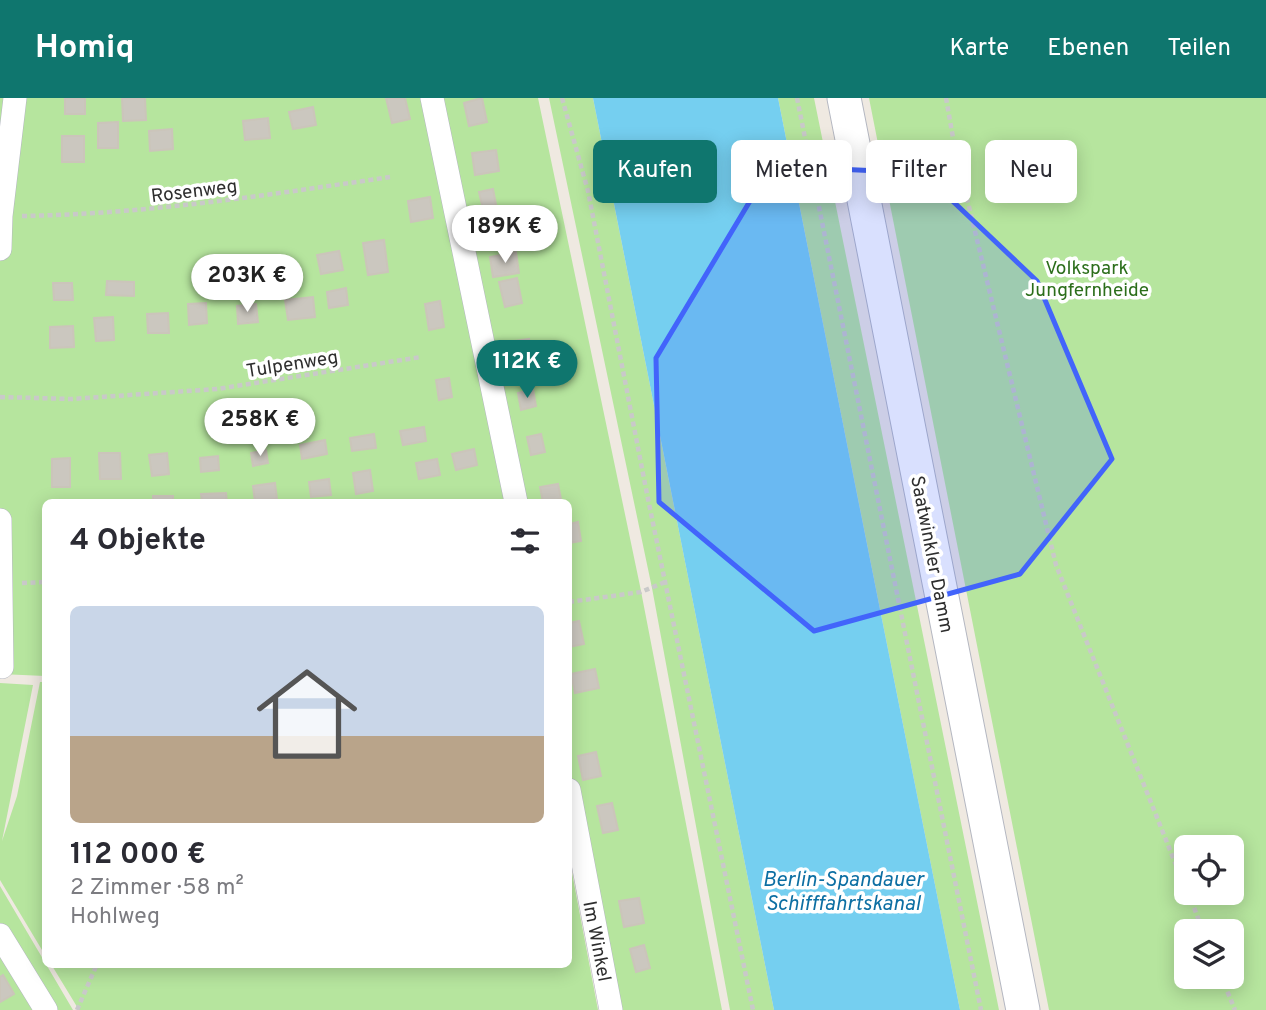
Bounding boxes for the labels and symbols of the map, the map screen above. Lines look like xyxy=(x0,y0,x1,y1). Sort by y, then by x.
street label: Rosenweg xyxy=(150,175,239,209)
pin: 189K € xyxy=(448,206,562,265)
pin: 203K € xyxy=(190,254,304,314)
park label: Volkspark Jungfernheide xyxy=(1025,257,1149,303)
pin: 112K € xyxy=(470,341,584,400)
street label: Tulpenweg xyxy=(245,346,340,384)
pin: 258K € xyxy=(203,398,317,458)
street label: Saatwinkler Damm xyxy=(904,474,958,635)
water label: Berlin-Spandauer Schifffahrtskanal xyxy=(763,867,925,918)
street label: Im Winkel xyxy=(576,899,616,984)

